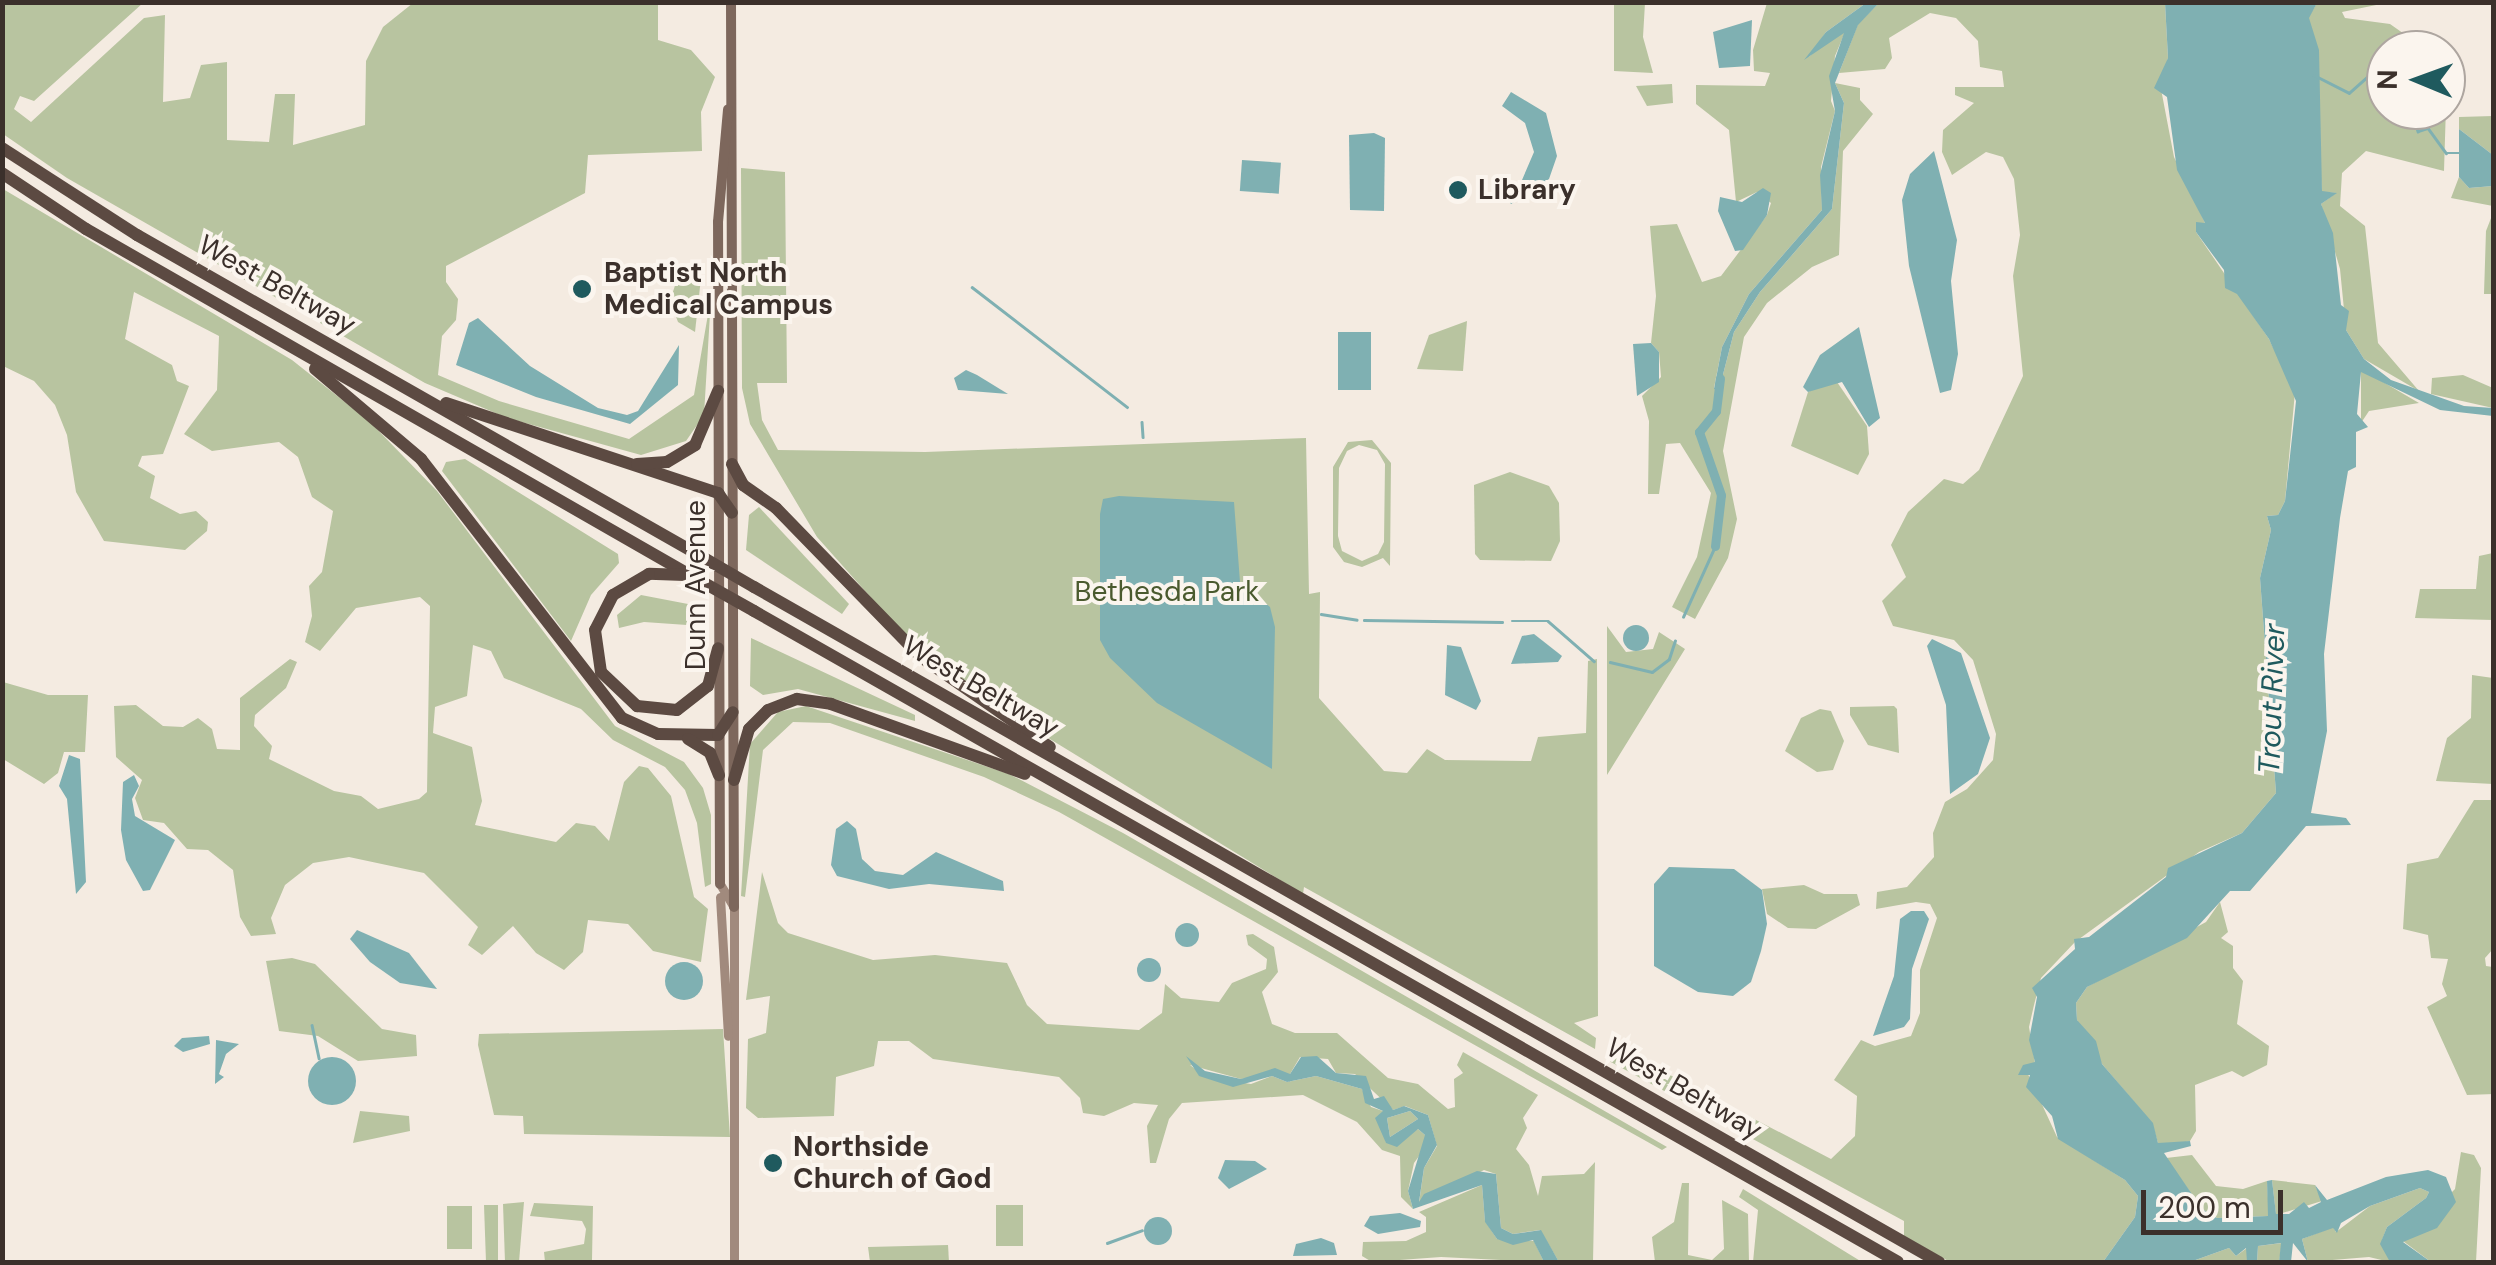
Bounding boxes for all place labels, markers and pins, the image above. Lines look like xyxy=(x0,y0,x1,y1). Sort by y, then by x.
place label: Library xyxy=(1478,173,1576,207)
marker: Library xyxy=(1447,179,1469,201)
place label: Baptist North Medical Campus xyxy=(604,256,833,322)
marker: Baptist North Medical Campus xyxy=(569,276,595,302)
place label: Northside Church of God xyxy=(793,1130,992,1196)
marker: Northside Church of God xyxy=(762,1152,784,1174)

